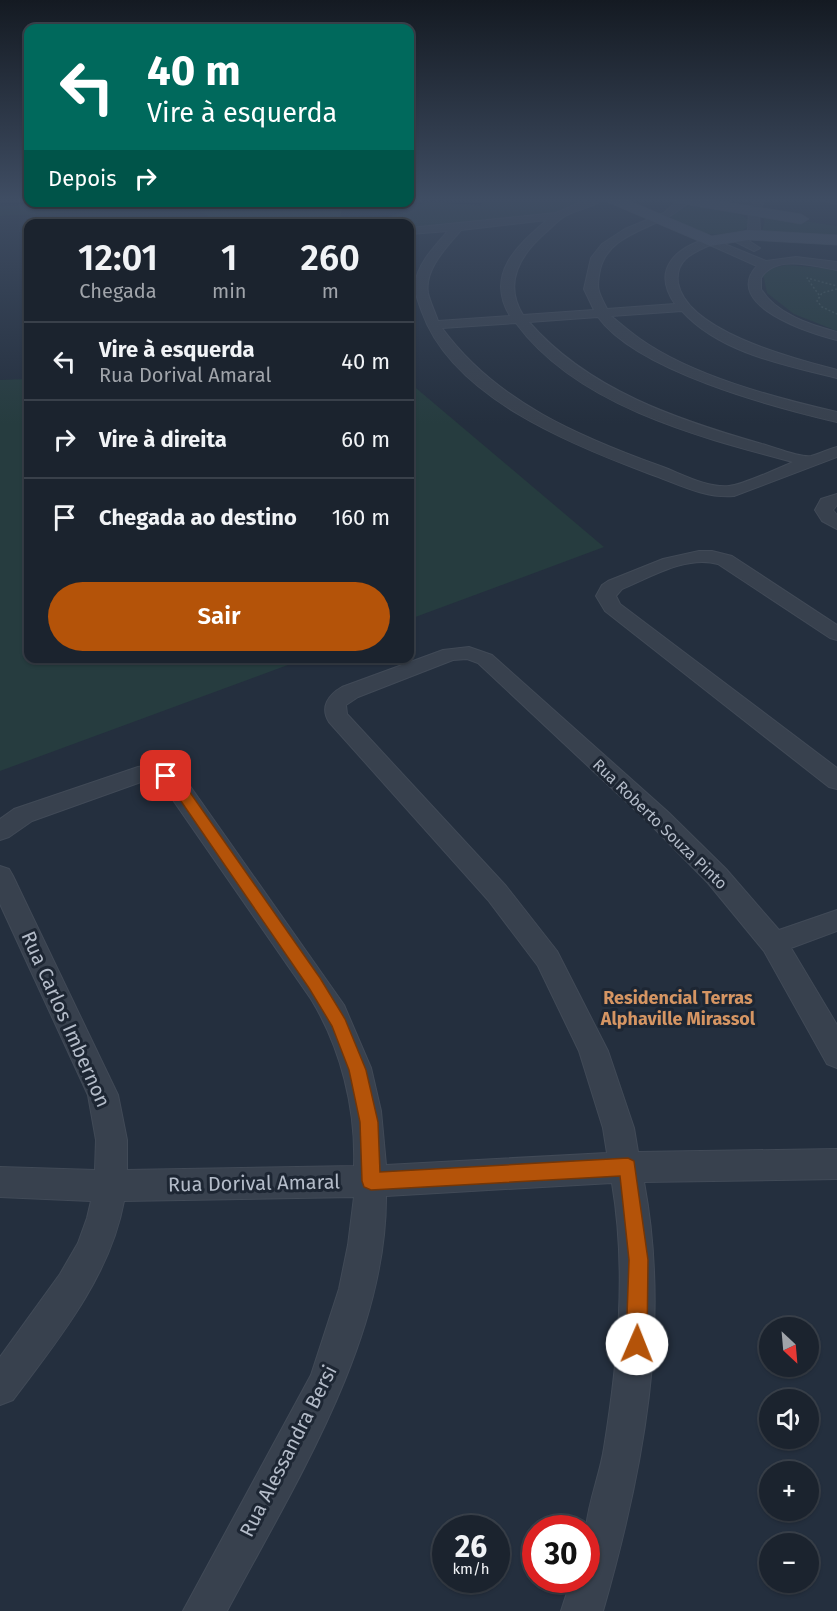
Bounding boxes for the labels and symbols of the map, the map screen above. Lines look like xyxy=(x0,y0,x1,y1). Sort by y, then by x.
pin xyxy=(140,750,191,801)
street label: Rua Roberto Souza Pinto xyxy=(589,755,731,893)
street label: Rua Carlos Imbernon xyxy=(16,927,116,1111)
district label: Residencial Terras Alphaville Mirassol xyxy=(600,987,756,1030)
street label: Rua Dorival Amaral xyxy=(168,1169,340,1197)
position arrow xyxy=(605,1312,669,1376)
north arrow xyxy=(759,1317,819,1377)
street label: Rua Alessandra Bersi xyxy=(234,1361,342,1541)
speed limit sign: 30 xyxy=(522,1515,600,1593)

